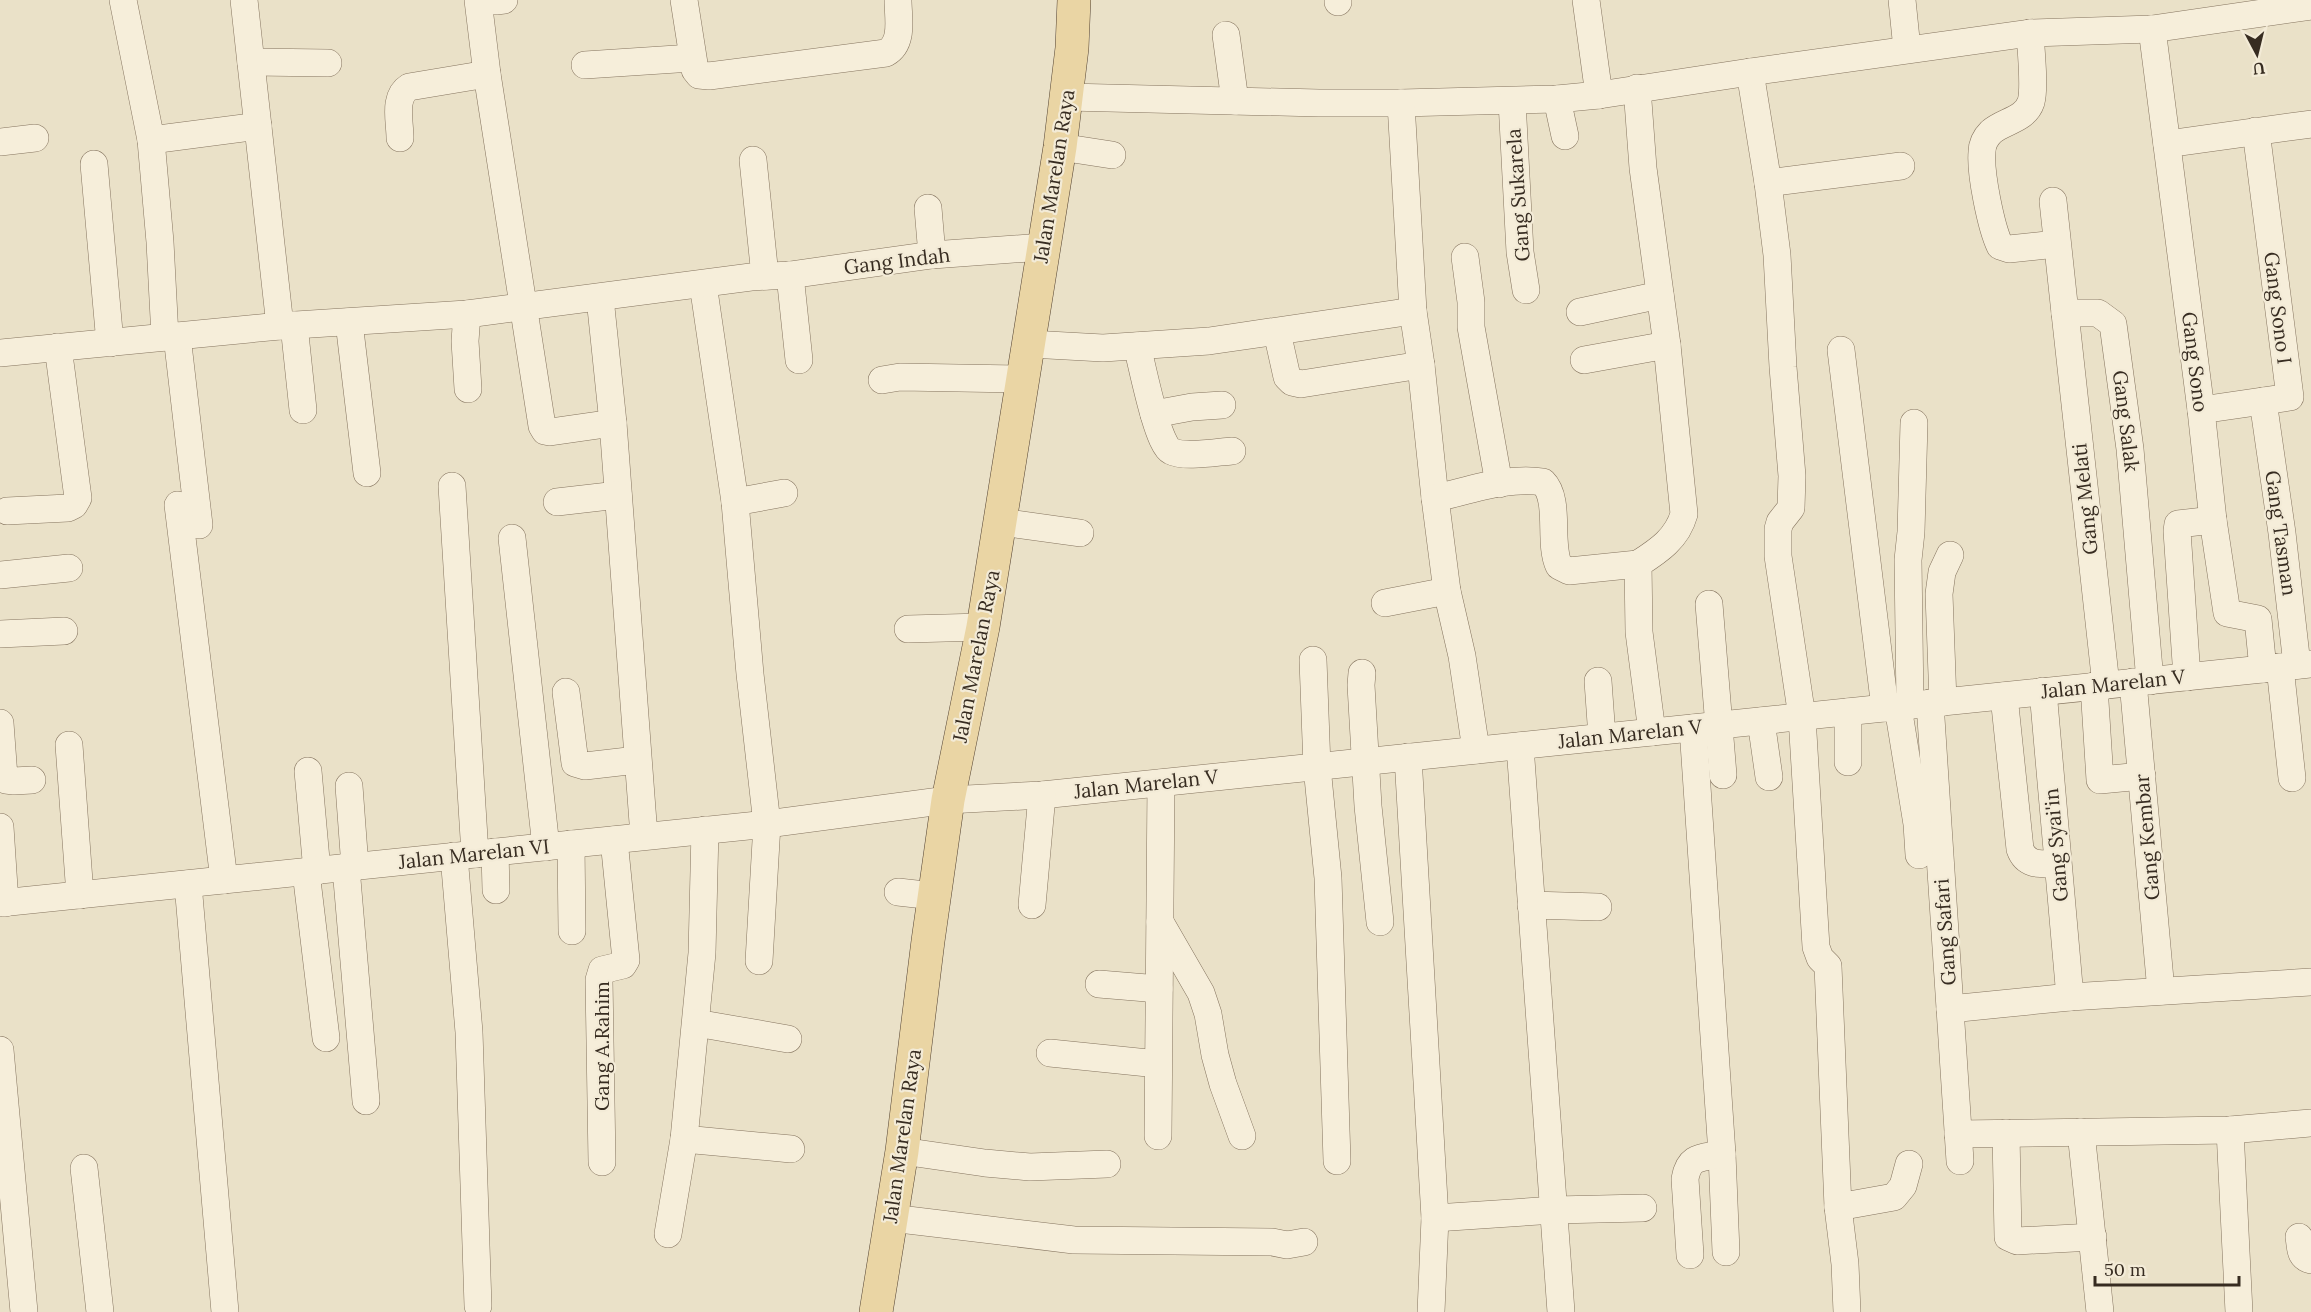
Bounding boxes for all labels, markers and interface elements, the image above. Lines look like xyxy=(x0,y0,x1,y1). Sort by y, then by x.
north arrow xyxy=(2227,24,2287,84)
text: U xyxy=(2252,58,2266,80)
street label: Jalan Marelan Raya xyxy=(1027,87,1080,265)
street label: Gang Sukarela xyxy=(1500,128,1535,262)
street label: Gang Indah xyxy=(842,242,952,279)
street label: Gang Sono I xyxy=(2259,250,2298,365)
street label: Gang Sono xyxy=(2177,310,2214,414)
street label: Gang Salak xyxy=(2108,369,2145,473)
street label: Gang Melati xyxy=(2066,442,2103,556)
street label: Gang Tasman xyxy=(2260,469,2303,597)
street label: Jalan Marelan Raya xyxy=(946,567,1005,745)
street label: Jalan Marelan V xyxy=(2039,663,2187,704)
street label: Jalan Marelan V xyxy=(1556,713,1704,754)
street label: Jalan Marelan V xyxy=(1072,763,1220,804)
street label: Gang Kembar xyxy=(2128,773,2164,901)
street label: Gang Syai'in xyxy=(2038,787,2073,903)
street label: Jalan Marelan VI xyxy=(396,833,551,874)
street label: Gang Safari xyxy=(1928,878,1961,986)
street label: Gang A.Rahim xyxy=(589,981,614,1111)
street label: Jalan Marelan Raya xyxy=(877,1047,926,1226)
scale bar xyxy=(2095,1249,2239,1287)
text: 50 m xyxy=(2104,1258,2146,1281)

